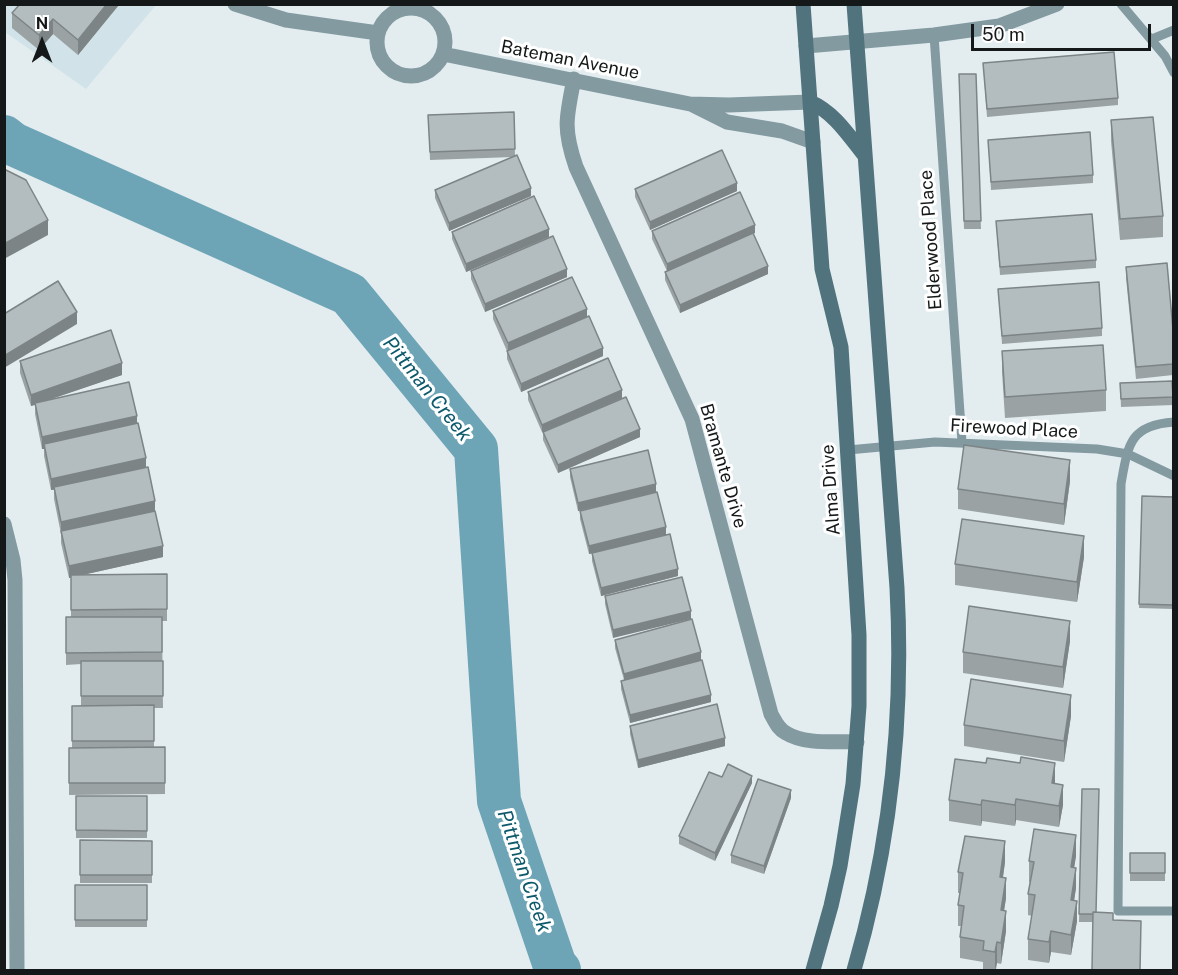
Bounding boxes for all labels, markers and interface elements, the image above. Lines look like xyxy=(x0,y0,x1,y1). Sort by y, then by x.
north arrow xyxy=(12,12,72,72)
scale bar xyxy=(974,12,1154,50)
text: N xyxy=(36,14,48,33)
text: 50 m xyxy=(982,24,1025,45)
street label: Bateman Avenue xyxy=(499,36,641,84)
street label: Elderwood Place xyxy=(915,169,947,311)
water label: Pittman Creek xyxy=(377,332,477,446)
street label: Bramante Drive xyxy=(695,401,751,531)
street label: Firewood Place xyxy=(949,415,1079,443)
street label: Alma Drive xyxy=(817,444,845,536)
water label: Pittman Creek xyxy=(492,807,556,935)

